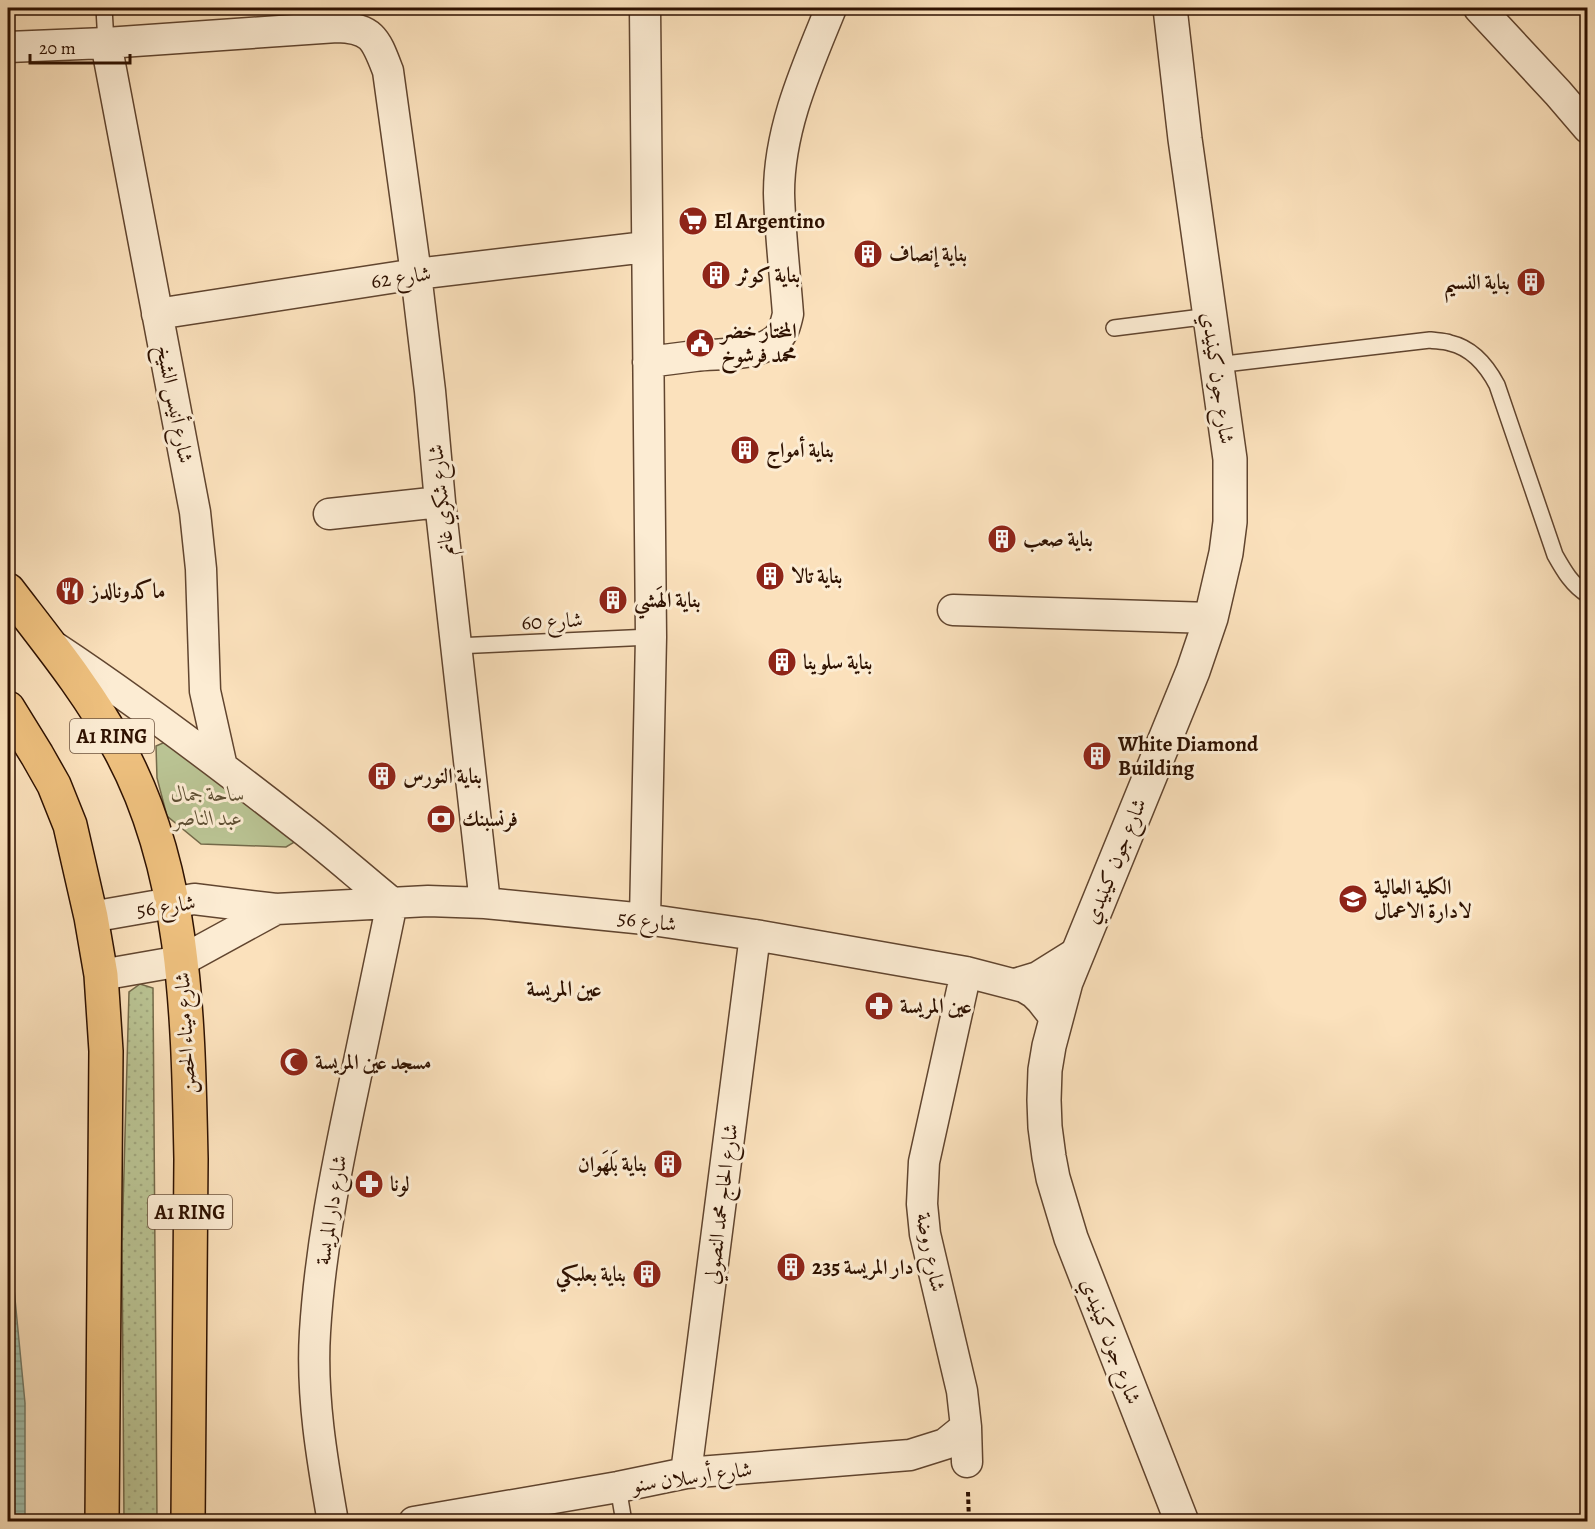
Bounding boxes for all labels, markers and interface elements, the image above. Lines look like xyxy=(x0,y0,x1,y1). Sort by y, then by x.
scale bar xyxy=(30,27,130,65)
text: 20 m xyxy=(39,36,76,60)
supermarket icon: El Argentino xyxy=(677,205,709,237)
place label: El Argentino xyxy=(714,207,825,235)
building icon: بناية إنصاف xyxy=(852,238,884,270)
place label: بناية إنصاف xyxy=(889,240,967,268)
street label: شارع 62 xyxy=(369,259,433,299)
building icon: بناية كوثر xyxy=(700,259,732,291)
place label: بناية كوثر xyxy=(735,261,800,289)
building icon: بناية النسيم xyxy=(1515,266,1547,298)
place label: بناية النسيم xyxy=(1444,268,1510,303)
street label: شارع جون كينيدي xyxy=(1191,310,1241,446)
place label: المختار خضر محمد فرشوخ xyxy=(718,317,797,374)
public building icon: المختار خضر محمد فرشوخ xyxy=(684,327,716,359)
street label: شارع أنيس الشيخ xyxy=(145,342,201,466)
building icon: بناية أمواج xyxy=(729,434,761,466)
place label: بناية أمواج xyxy=(766,436,834,469)
street label: شارع شكري غانم xyxy=(421,442,465,557)
building icon: بناية صعب xyxy=(986,523,1018,555)
place label: بناية صعب xyxy=(1023,525,1093,553)
building icon: بناية تالا xyxy=(754,560,786,592)
place label: بناية تالا xyxy=(791,562,842,590)
restaurant icon: ماكدونالدز xyxy=(54,575,86,607)
place label: ماكدونالدز xyxy=(89,577,165,605)
building icon: بناية الهَشي xyxy=(597,584,629,616)
place label: بناية الهَشي xyxy=(634,585,701,620)
street label: شارع 60 xyxy=(521,605,584,641)
building icon: بناية سلوينا xyxy=(766,646,798,678)
place label: بناية سلوينا xyxy=(803,648,872,676)
road number: A1 RING xyxy=(70,719,154,753)
place label: White Diamond Building xyxy=(1117,730,1259,782)
building icon: White Diamond Building xyxy=(1081,740,1113,772)
building icon: بناية النورس xyxy=(366,760,398,792)
place label: بناية النورس xyxy=(403,762,482,790)
park label: ساحة جمال عبد الناصر xyxy=(171,780,245,832)
street label: شارع جون كينيدي xyxy=(1077,794,1157,929)
bank icon: فرنسبنك xyxy=(425,803,457,835)
place label: فرنسبنك xyxy=(462,805,518,833)
place label: الكلية العالية لادارة الاعمال xyxy=(1374,873,1472,925)
school or university icon: الكلية العالية لادارة الاعمال xyxy=(1337,883,1369,915)
street label: شارع 56 xyxy=(135,888,198,928)
street label: شارع 56 xyxy=(615,903,678,942)
street label: شارع ميناء الحصن xyxy=(168,971,206,1095)
district label: عين المريسة xyxy=(526,974,602,1004)
pharmacy icon: عين المريسة xyxy=(863,990,895,1022)
place label: عين المريسة xyxy=(900,992,972,1020)
mosque icon: مسجد عين المريسة xyxy=(278,1046,310,1078)
place label: مسجد عين المريسة xyxy=(315,1048,432,1076)
street label: شارع الحاج محمد النصولي xyxy=(697,1122,750,1286)
building icon: بناية بَلهَوان xyxy=(652,1148,684,1180)
place label: بناية بَلهَوان xyxy=(578,1149,647,1178)
street label: شارع دار المريسة xyxy=(308,1153,357,1268)
pharmacy icon: لونا xyxy=(353,1168,385,1200)
place label: لونا xyxy=(390,1170,410,1198)
road number: A1 RING xyxy=(148,1195,232,1229)
street label: شارع روضة xyxy=(906,1210,952,1295)
building icon: دار المريسة 235 xyxy=(775,1251,807,1283)
place label: دار المريسة 235 xyxy=(812,1253,914,1281)
building icon: بناية بعلبكي xyxy=(631,1258,663,1290)
place label: بناية بعلبكي xyxy=(556,1260,626,1293)
street label: شارع جون كينيدي xyxy=(1070,1274,1148,1410)
street label: شارع أرسلان سنو xyxy=(628,1454,754,1504)

